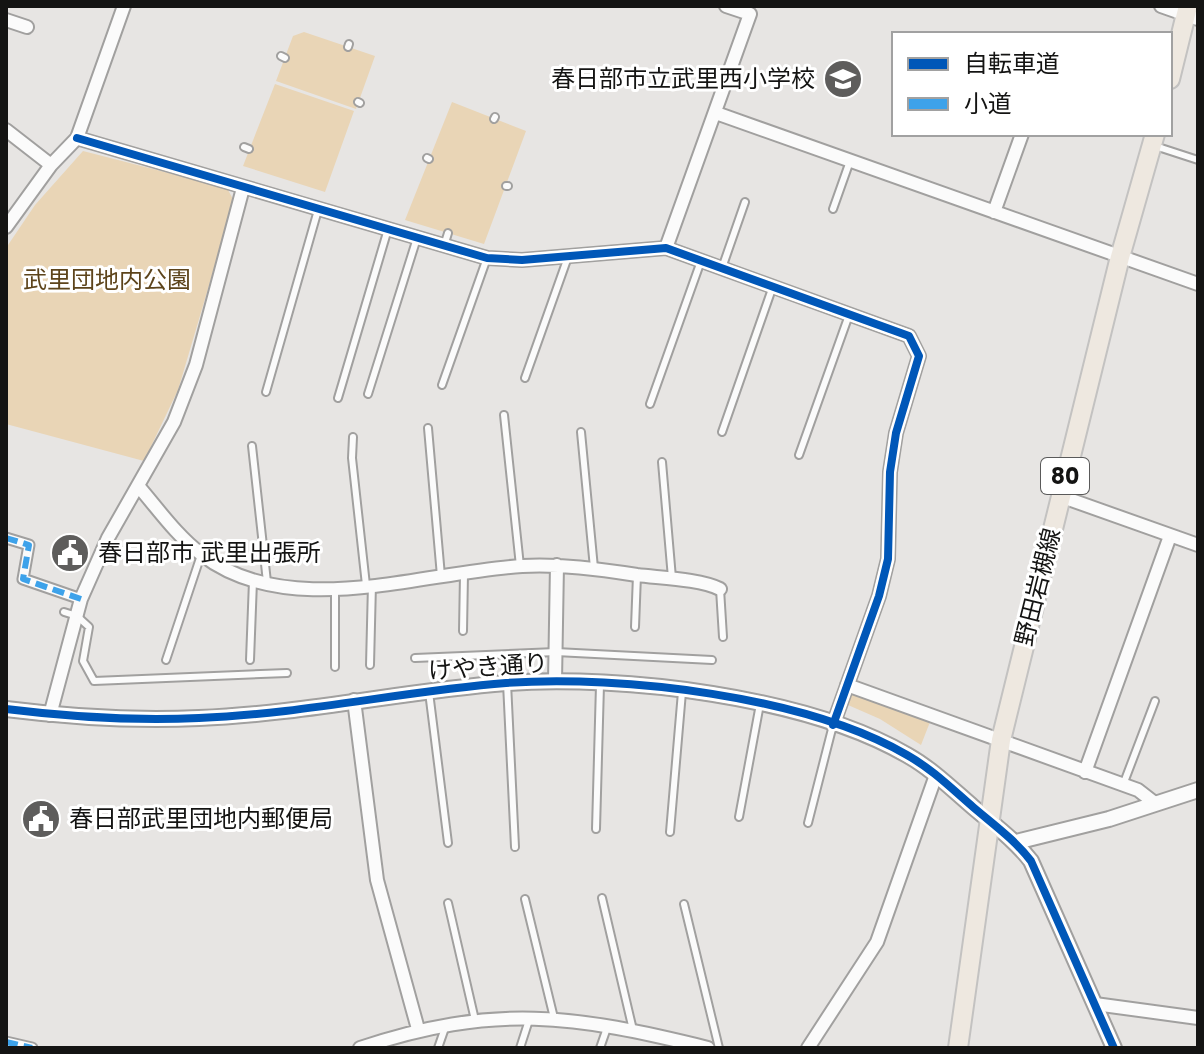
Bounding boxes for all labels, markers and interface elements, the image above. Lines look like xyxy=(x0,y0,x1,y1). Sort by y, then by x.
legend xyxy=(892,32,1172,136)
text: 自転車道 xyxy=(964,47,1060,80)
school or university icon: 春日部市立武里西小学校 xyxy=(822,58,864,100)
place label: 春日部市立武里西小学校 xyxy=(551,62,815,95)
text: 小道 xyxy=(964,87,1012,120)
park label: 武里団地内公園 xyxy=(23,263,191,296)
road number: 80 xyxy=(1041,458,1089,494)
street label: 野田岩槻線 xyxy=(1007,525,1068,649)
public building icon: 春日部市 武里出張所 xyxy=(49,532,91,574)
place label: 春日部市 武里出張所 xyxy=(98,536,320,569)
street label: けやき通り xyxy=(427,646,549,687)
public building icon: 春日部武里団地内郵便局 xyxy=(20,798,62,840)
place label: 春日部武里団地内郵便局 xyxy=(69,802,333,835)

